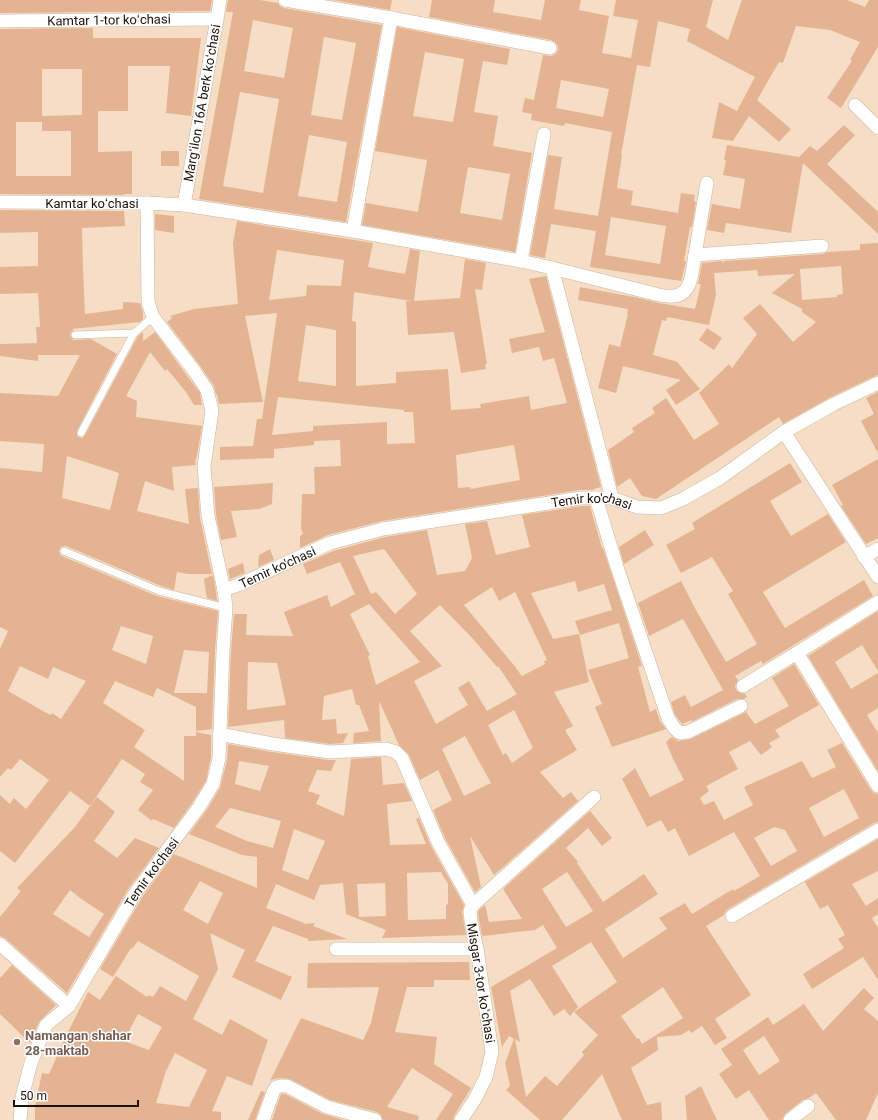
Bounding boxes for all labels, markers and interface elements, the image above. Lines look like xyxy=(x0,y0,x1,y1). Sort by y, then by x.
street label: Kamtar 1-tor koʻchasi xyxy=(47,11,171,29)
street label: Margʻilon 16А berk koʻchasi xyxy=(181,23,223,183)
street label: Kamtar koʻchasi xyxy=(45,196,139,211)
street label: Temir ko'chasi xyxy=(550,490,634,512)
street label: Temir ko'chasi xyxy=(237,543,318,591)
street label: Temir ko'chasi xyxy=(121,835,181,910)
street label: Misgar 3-tor koʻchasi xyxy=(464,922,498,1044)
place label: Namangan shahar 28-maktab xyxy=(25,1028,132,1058)
marker: Namangan shahar 28-maktab xyxy=(12,1037,22,1047)
scale bar xyxy=(14,1082,138,1108)
text: 50 m xyxy=(20,1089,47,1103)

